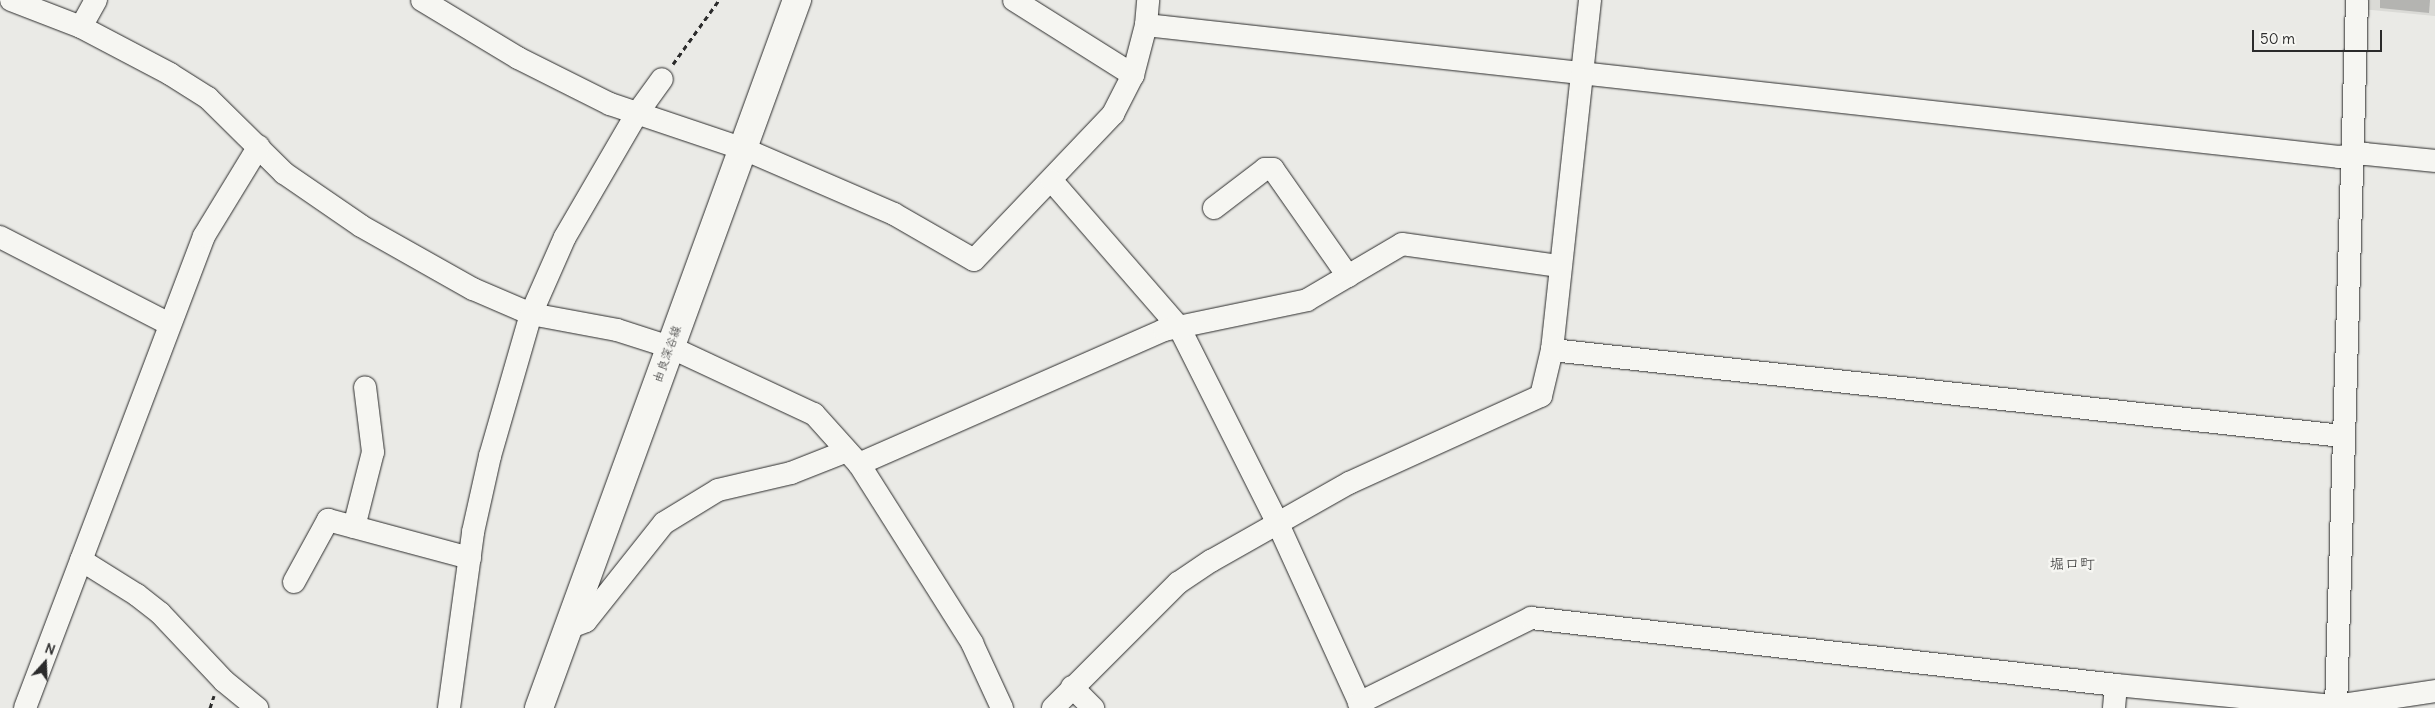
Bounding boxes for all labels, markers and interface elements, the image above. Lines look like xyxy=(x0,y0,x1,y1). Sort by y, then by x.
scale bar xyxy=(2255,20,2385,52)
text: 50 m xyxy=(2260,29,2295,48)
street label: 由良深谷線 xyxy=(650,323,684,385)
district label: 堀口町 xyxy=(2050,555,2094,573)
north arrow xyxy=(20,638,70,688)
text: N xyxy=(43,639,58,659)

